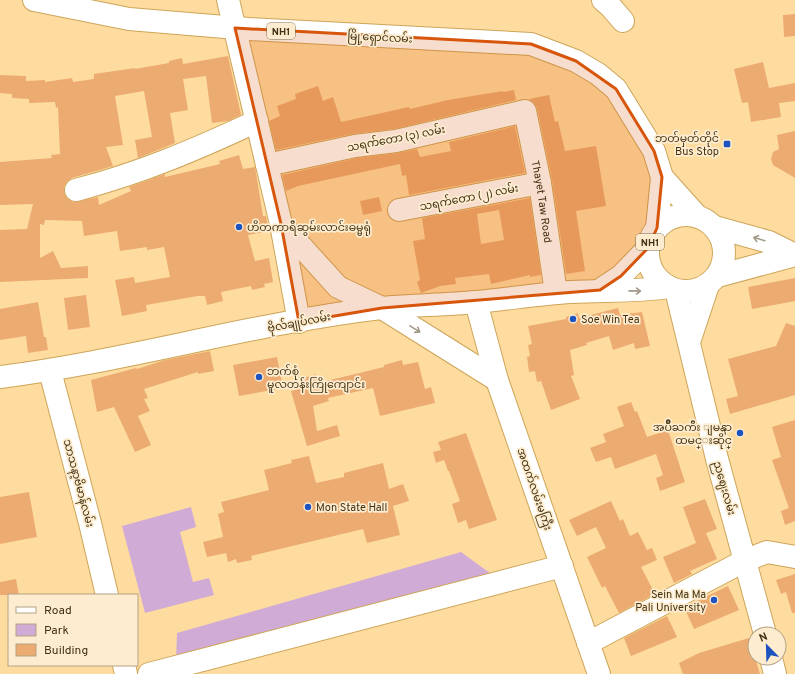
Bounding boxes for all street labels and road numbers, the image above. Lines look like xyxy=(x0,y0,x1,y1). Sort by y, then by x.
road number: NH1 xyxy=(267,23,295,39)
street label: မြို့ရှောင်လမ်း xyxy=(347,28,413,48)
street label: သရက်တော (၃) လမ်း xyxy=(346,122,447,156)
street label: Thayet Taw Road xyxy=(527,159,555,244)
street label: သရက်တော (၂) လမ်း xyxy=(418,181,520,215)
road number: NH1 xyxy=(636,234,664,250)
street label: ဗိုလ်ချုပ်လမ်း xyxy=(266,309,332,337)
street label: သာသနာ့ဗိမာန်လမ်း xyxy=(59,437,98,529)
street label: အထက်လမ်းမကြီး xyxy=(512,446,556,533)
street label: ညဈေးလမ်း xyxy=(709,459,739,518)

